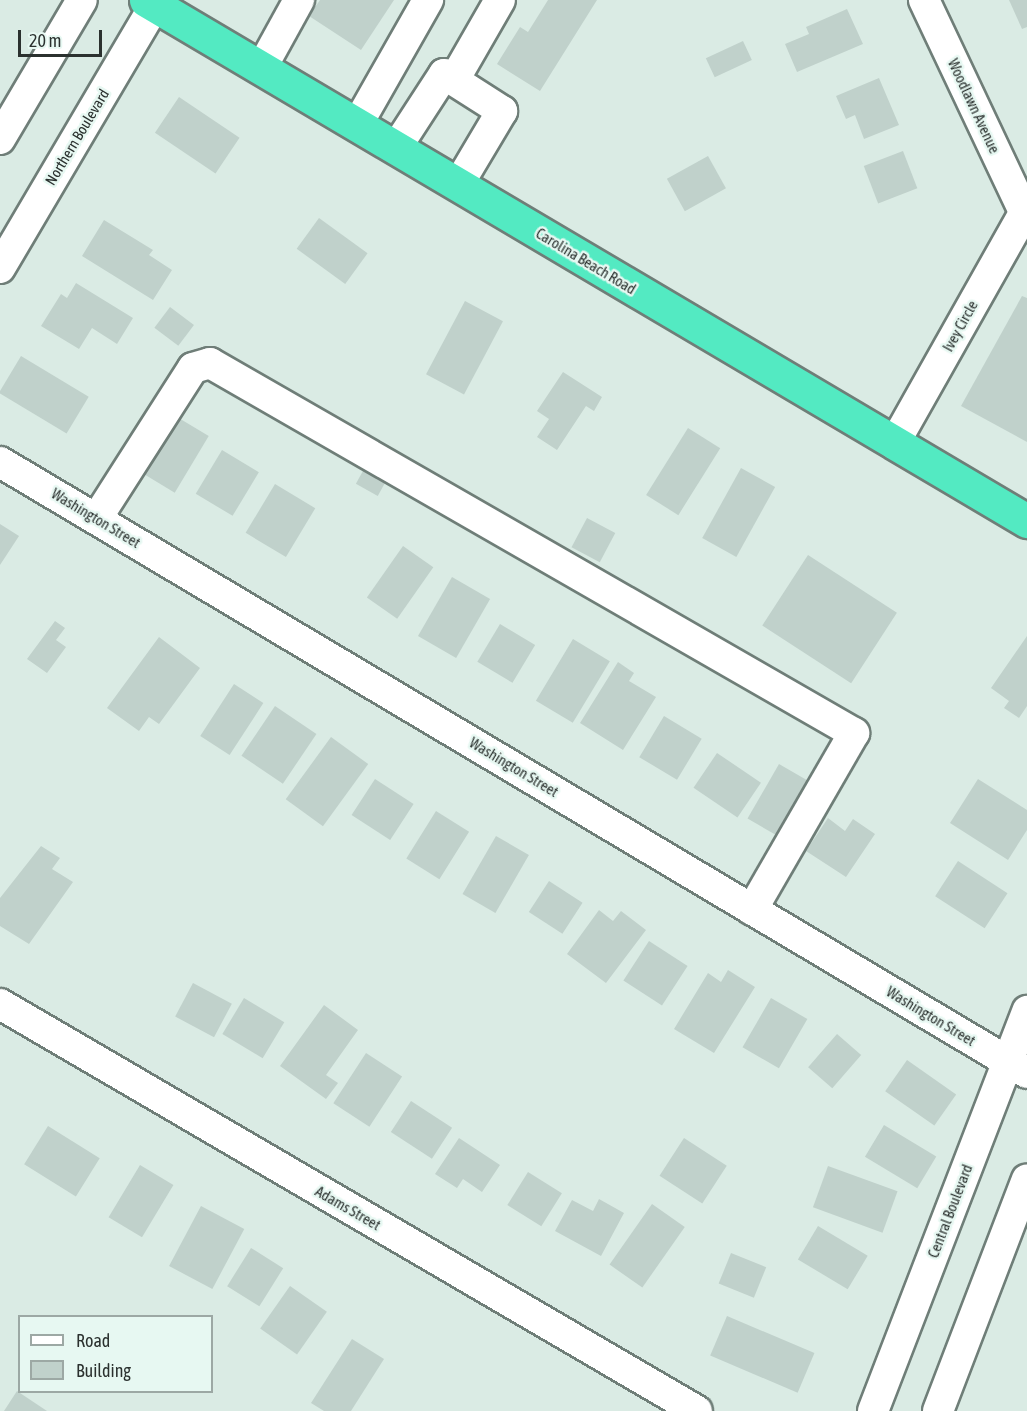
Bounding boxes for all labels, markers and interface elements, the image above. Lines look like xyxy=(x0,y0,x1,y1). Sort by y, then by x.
scale bar xyxy=(21,18,105,56)
text: 20 m xyxy=(29,30,61,51)
street label: Woodlawn Avenue xyxy=(944,56,1004,156)
street label: Northern Boulevard xyxy=(41,86,113,188)
street label: Carolina Beach Road xyxy=(533,224,639,298)
street label: Ivey Circle xyxy=(939,297,981,355)
street label: Washington Street xyxy=(48,484,144,552)
street label: Washington Street xyxy=(466,733,562,801)
street label: Washington Street xyxy=(883,982,979,1050)
street label: Central Boulevard xyxy=(924,1162,976,1260)
street label: Adams Street xyxy=(312,1182,384,1234)
legend xyxy=(18,1315,213,1393)
text: Road xyxy=(76,1330,110,1351)
text: Building xyxy=(76,1360,131,1381)

